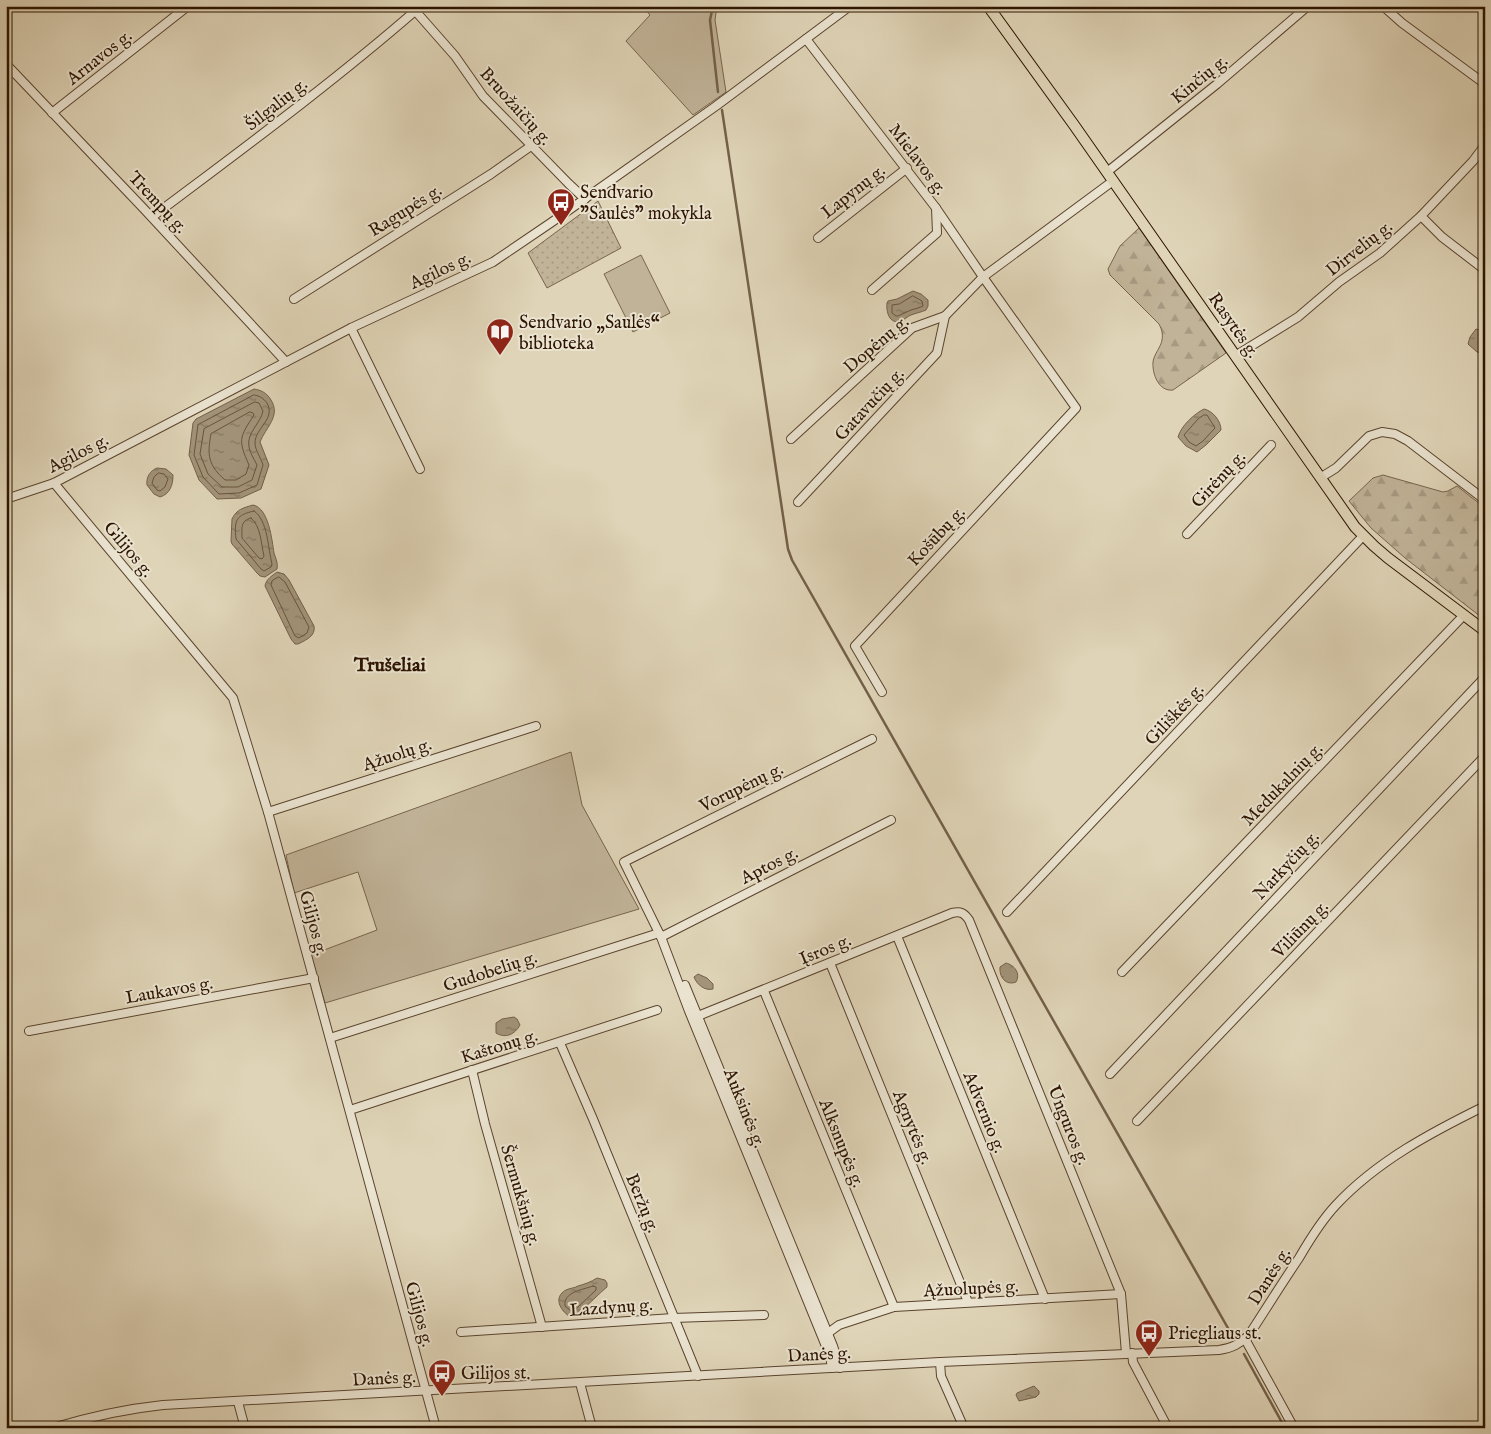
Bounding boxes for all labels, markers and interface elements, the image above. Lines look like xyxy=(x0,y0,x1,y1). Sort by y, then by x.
street label: Arnavos g. xyxy=(62,25,137,92)
street label: Kinčių g. xyxy=(1167,50,1233,110)
street label: Bruožaičių g. xyxy=(474,63,556,151)
street label: Šilgalių g. xyxy=(240,72,313,137)
street label: Mielavos g. xyxy=(882,120,951,200)
street label: Lapynų g. xyxy=(817,160,891,224)
street label: Trempų g. xyxy=(122,167,192,239)
street label: Ragupės g. xyxy=(365,180,447,243)
place label: Sendvario "Saulės" mokykla xyxy=(580,182,712,226)
bus stop icon: Sendvario "Saulės" mokykla xyxy=(546,187,576,226)
street label: Dirvelių g. xyxy=(1322,216,1398,282)
street label: Agilos g. xyxy=(405,247,475,296)
street label: Rasytės g. xyxy=(1202,289,1264,363)
street label: Dopėnų g. xyxy=(840,311,914,379)
place label: Sendvario „Saulės“ biblioteka xyxy=(519,312,660,356)
library icon: Sendvario „Saulės“ biblioteka xyxy=(485,317,515,356)
street label: Gatavučių g. xyxy=(830,363,910,447)
street label: Agilos g. xyxy=(44,429,113,480)
street label: Girėnų g. xyxy=(1187,447,1251,514)
street label: Košūbų g. xyxy=(903,502,971,572)
street label: Gilijos g. xyxy=(98,517,158,583)
district label: Trušeliai xyxy=(353,653,427,678)
street label: Giliškės g. xyxy=(1141,679,1210,751)
street label: Ąžuolų g. xyxy=(359,734,435,778)
street label: Medukalnių g. xyxy=(1238,738,1329,832)
street label: Vorupėnų g. xyxy=(695,758,787,819)
street label: Narkyčių g. xyxy=(1249,826,1325,906)
street label: Aptos g. xyxy=(736,842,802,891)
street label: Gilijos g. xyxy=(293,888,332,958)
street label: Viliūnų g. xyxy=(1267,896,1334,965)
street label: Įsros g. xyxy=(796,930,855,971)
street label: Gudobelių g. xyxy=(441,946,540,998)
street label: Laukavos g. xyxy=(124,972,215,1010)
street label: Kaštonų g. xyxy=(458,1025,541,1070)
street label: Auksinės g. xyxy=(717,1064,770,1152)
street label: Advernio g. xyxy=(956,1068,1010,1157)
street label: Unguros g. xyxy=(1041,1083,1094,1169)
street label: Agnytės g. xyxy=(886,1086,937,1168)
street label: Alksnupės g. xyxy=(812,1095,869,1191)
street label: Šermukšnių g. xyxy=(494,1142,547,1249)
street label: Beržų g. xyxy=(619,1171,664,1237)
street label: Danės g. xyxy=(1244,1244,1297,1310)
street label: Ąžuolupės g. xyxy=(922,1276,1019,1304)
street label: Gilijos g. xyxy=(399,1279,438,1349)
street label: Lazdynų g. xyxy=(569,1294,654,1323)
bus stop icon: Priegliaus st. xyxy=(1134,1318,1164,1357)
place label: Priegliaus st. xyxy=(1168,1323,1261,1346)
street label: Danės g. xyxy=(787,1342,852,1369)
bus stop icon: Gilijos st. xyxy=(427,1358,457,1397)
place label: Gilijos st. xyxy=(461,1363,530,1386)
street label: Danės g. xyxy=(352,1366,417,1393)

